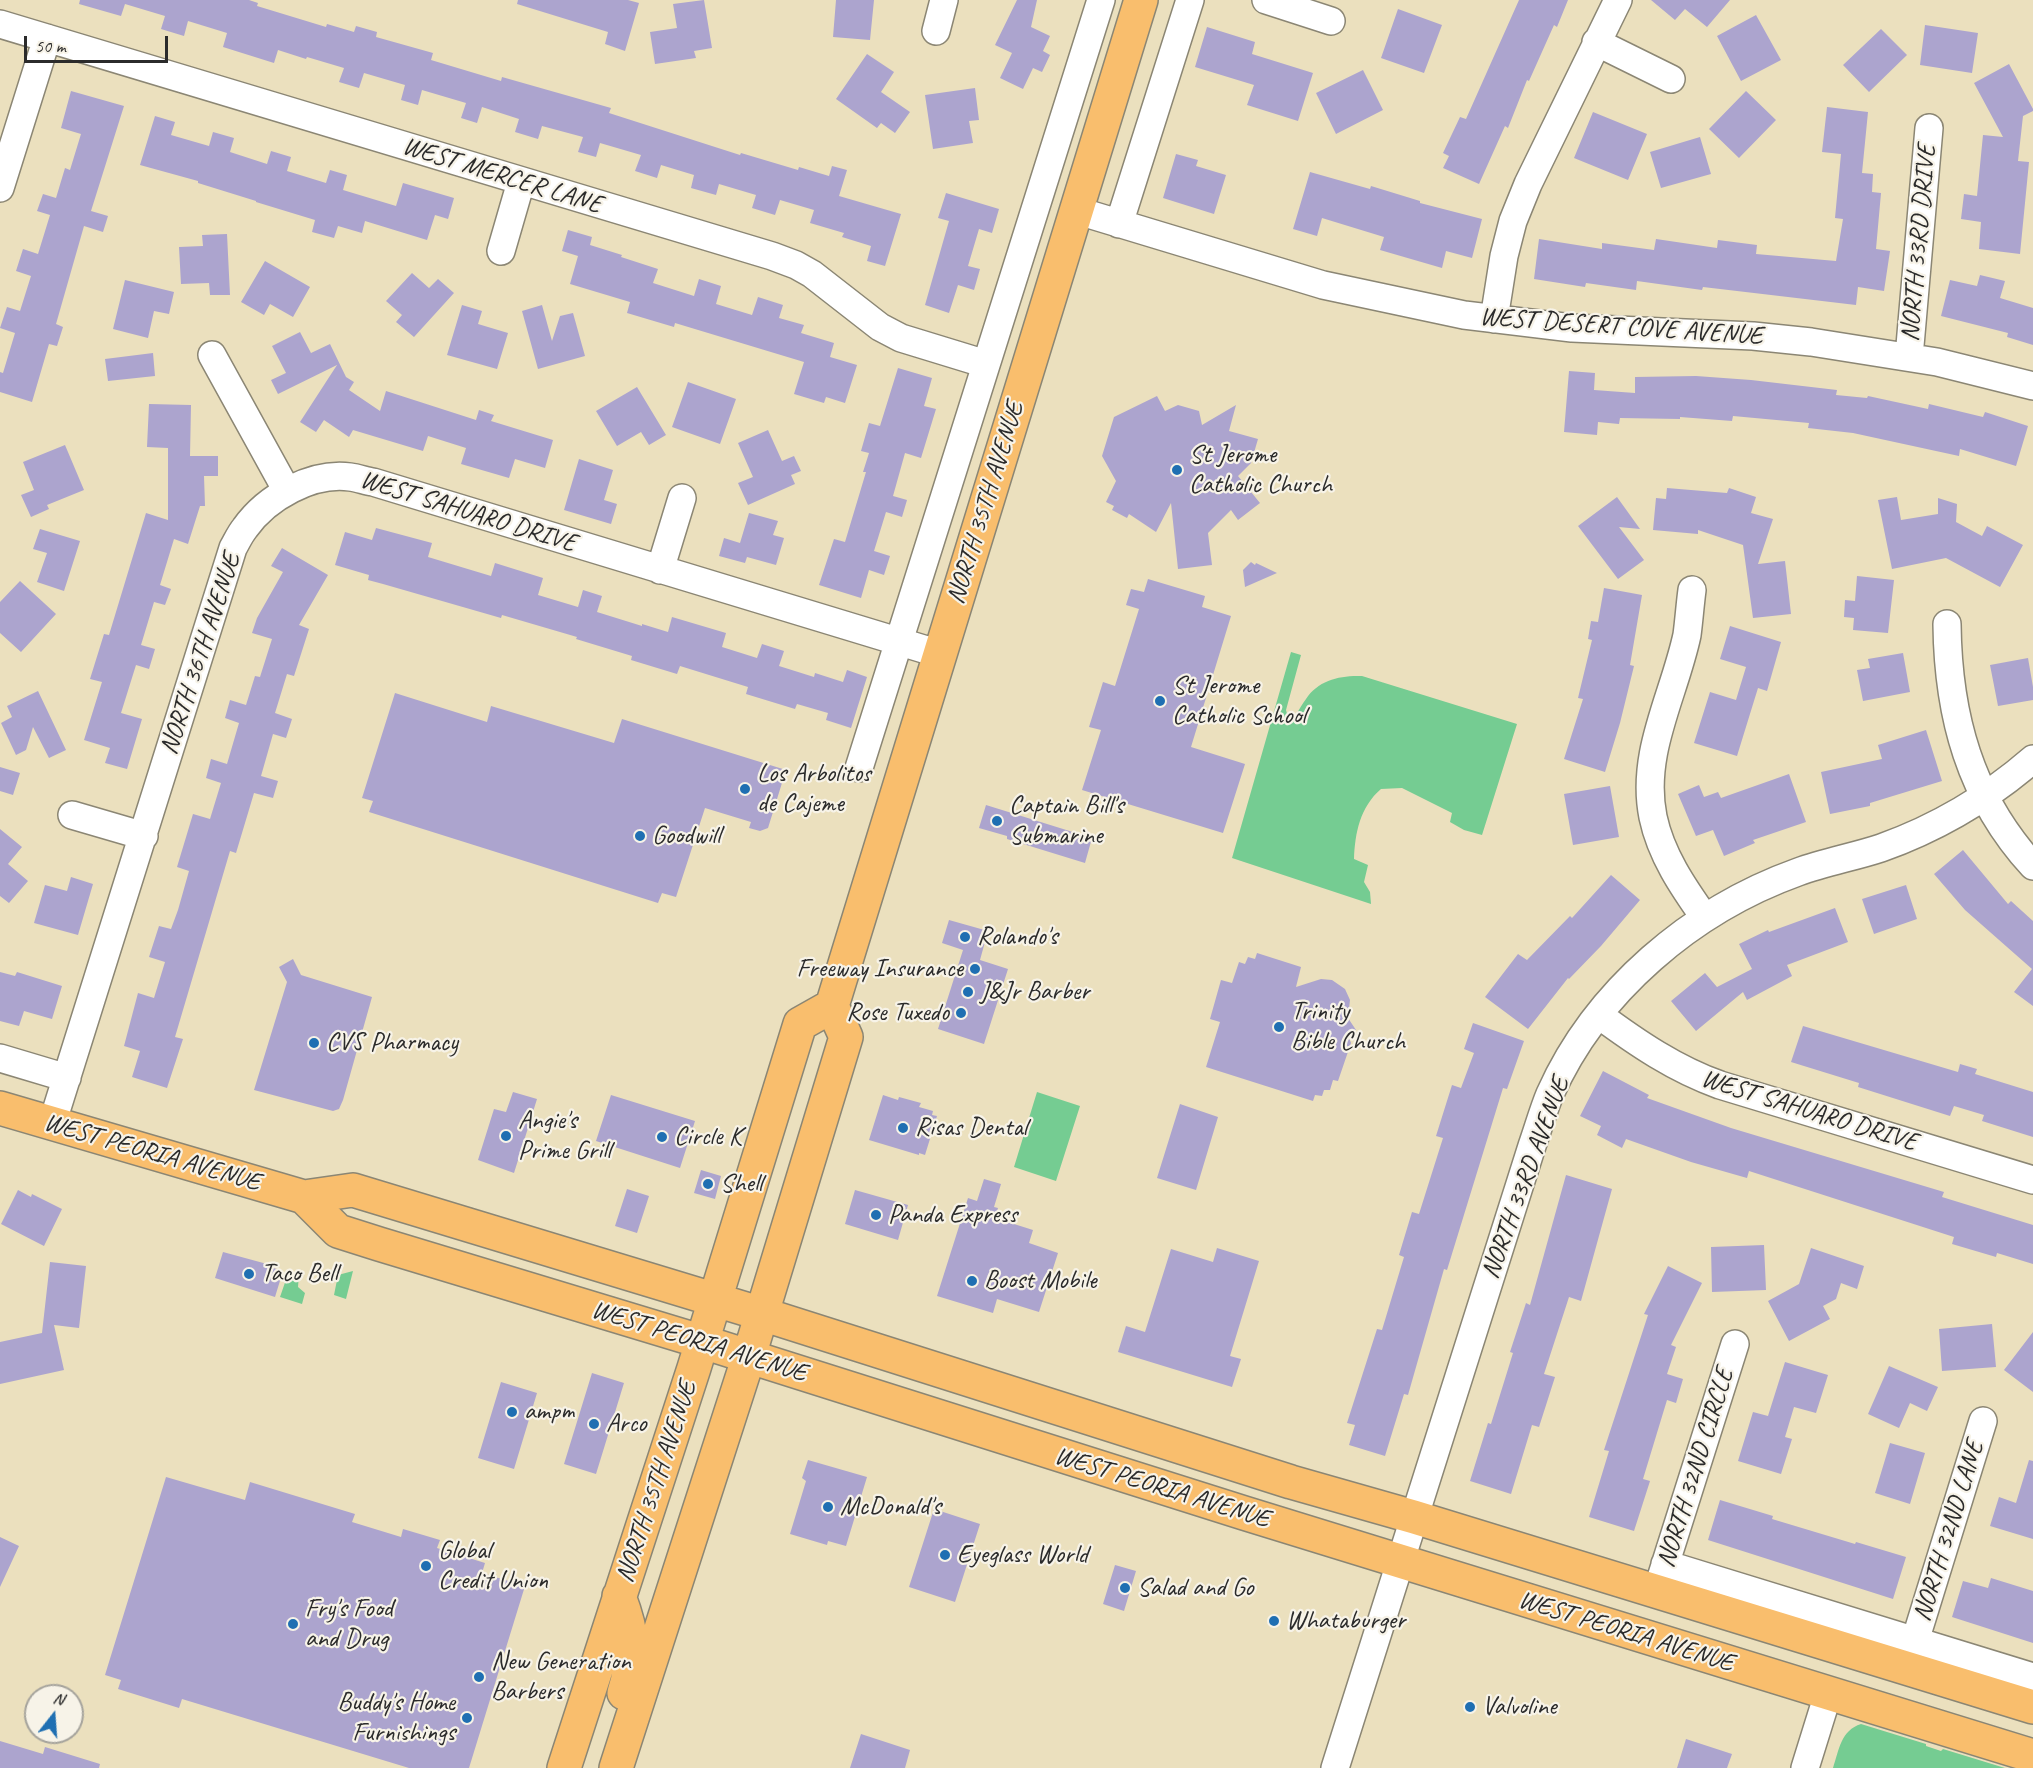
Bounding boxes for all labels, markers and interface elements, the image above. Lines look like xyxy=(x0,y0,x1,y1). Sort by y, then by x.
scale bar xyxy=(27,24,171,62)
text: 50 m xyxy=(35,35,66,57)
street label: WEST MERCER LANE xyxy=(399,131,605,221)
street label: NORTH 33RD DRIVE xyxy=(1895,143,1943,343)
street label: WEST DESERT COVE AVENUE xyxy=(1479,302,1763,352)
street label: NORTH 35TH AVENUE xyxy=(940,398,1032,608)
place label: St Jerome Catholic Church xyxy=(1189,439,1332,500)
marker: St Jerome Catholic Church xyxy=(1170,463,1184,477)
street label: WEST SAHUARO DRIVE xyxy=(356,464,580,560)
street label: NORTH 36TH AVENUE xyxy=(154,550,248,758)
place label: St Jerome Catholic School xyxy=(1172,670,1306,732)
marker: St Jerome Catholic School xyxy=(1153,694,1167,708)
place label: Los Arbolitos de Cajeme xyxy=(757,758,871,820)
marker: Los Arbolitos de Cajeme xyxy=(738,782,752,796)
place label: Captain Bill's Submarine xyxy=(1009,790,1124,852)
marker: Captain Bill's Submarine xyxy=(990,814,1004,828)
place label: Goodwill xyxy=(652,820,720,852)
marker: Goodwill xyxy=(633,829,647,843)
place label: Rolando's xyxy=(977,921,1058,953)
marker: Rolando's xyxy=(958,930,972,944)
place label: Freeway Insurance xyxy=(797,953,963,985)
marker: Freeway Insurance xyxy=(968,962,982,976)
place label: J&Jr Barber xyxy=(980,976,1090,1008)
marker: J&Jr Barber xyxy=(961,985,975,999)
place label: Trinity Bible Church xyxy=(1291,996,1405,1058)
place label: Rose Tuxedo xyxy=(846,997,949,1029)
marker: Rose Tuxedo xyxy=(954,1006,968,1020)
marker: Trinity Bible Church xyxy=(1272,1020,1286,1034)
place label: CVS Pharmacy xyxy=(326,1027,458,1059)
marker: CVS Pharmacy xyxy=(307,1036,321,1050)
street label: WEST SAHUARO DRIVE xyxy=(1697,1063,1921,1159)
street label: NORTH 33RD AVENUE xyxy=(1475,1073,1577,1283)
place label: Angie's Prime Grill xyxy=(518,1105,611,1166)
street label: WEST PEORIA AVENUE xyxy=(40,1107,264,1199)
place label: Risas Dental xyxy=(915,1112,1027,1144)
place label: Circle K xyxy=(674,1121,742,1153)
marker: Risas Dental xyxy=(896,1121,910,1135)
marker: Angie's Prime Grill xyxy=(499,1129,513,1143)
marker: Circle K xyxy=(655,1130,669,1144)
place label: Shell xyxy=(720,1168,762,1200)
marker: Shell xyxy=(701,1177,715,1191)
place label: Panda Express xyxy=(888,1199,1017,1231)
marker: Panda Express xyxy=(869,1208,883,1222)
place label: Taco Bell xyxy=(261,1258,338,1290)
place label: Boost Mobile xyxy=(984,1265,1097,1297)
marker: Taco Bell xyxy=(242,1267,256,1281)
marker: Boost Mobile xyxy=(965,1274,979,1288)
street label: WEST PEORIA AVENUE xyxy=(588,1294,810,1390)
street label: NORTH 32ND CIRCLE xyxy=(1651,1365,1741,1571)
street label: NORTH 35TH AVENUE xyxy=(610,1378,704,1586)
place label: ampm xyxy=(524,1396,574,1428)
marker: ampm xyxy=(505,1405,519,1419)
place label: Arco xyxy=(606,1408,646,1440)
marker: Arco xyxy=(587,1417,601,1431)
street label: NORTH 32ND LANE xyxy=(1907,1437,1991,1625)
street label: WEST PEORIA AVENUE xyxy=(1051,1440,1273,1536)
place label: McDonald's xyxy=(840,1491,941,1523)
marker: McDonald's xyxy=(821,1500,835,1514)
place label: Global Credit Union xyxy=(438,1535,548,1596)
place label: Eyeglass World xyxy=(957,1539,1088,1571)
marker: Eyeglass World xyxy=(938,1548,952,1562)
marker: Global Credit Union xyxy=(419,1559,433,1573)
place label: Salad and Go xyxy=(1137,1572,1253,1604)
marker: Salad and Go xyxy=(1118,1581,1132,1595)
street label: WEST PEORIA AVENUE xyxy=(1515,1584,1737,1680)
place label: Fry's Food and Drug xyxy=(305,1593,393,1654)
place label: Whataburger xyxy=(1286,1605,1405,1637)
marker: Whataburger xyxy=(1267,1614,1281,1628)
marker: Fry's Food and Drug xyxy=(286,1617,300,1631)
place label: New Generation Barbers xyxy=(491,1646,631,1708)
marker: New Generation Barbers xyxy=(472,1670,486,1684)
north arrow xyxy=(24,1684,84,1744)
place label: Buddy's Home Furnishings xyxy=(338,1687,455,1748)
text: N xyxy=(51,1688,66,1710)
place label: Valvoline xyxy=(1482,1691,1556,1723)
marker: Valvoline xyxy=(1463,1700,1477,1714)
marker: Buddy's Home Furnishings xyxy=(460,1711,474,1725)

